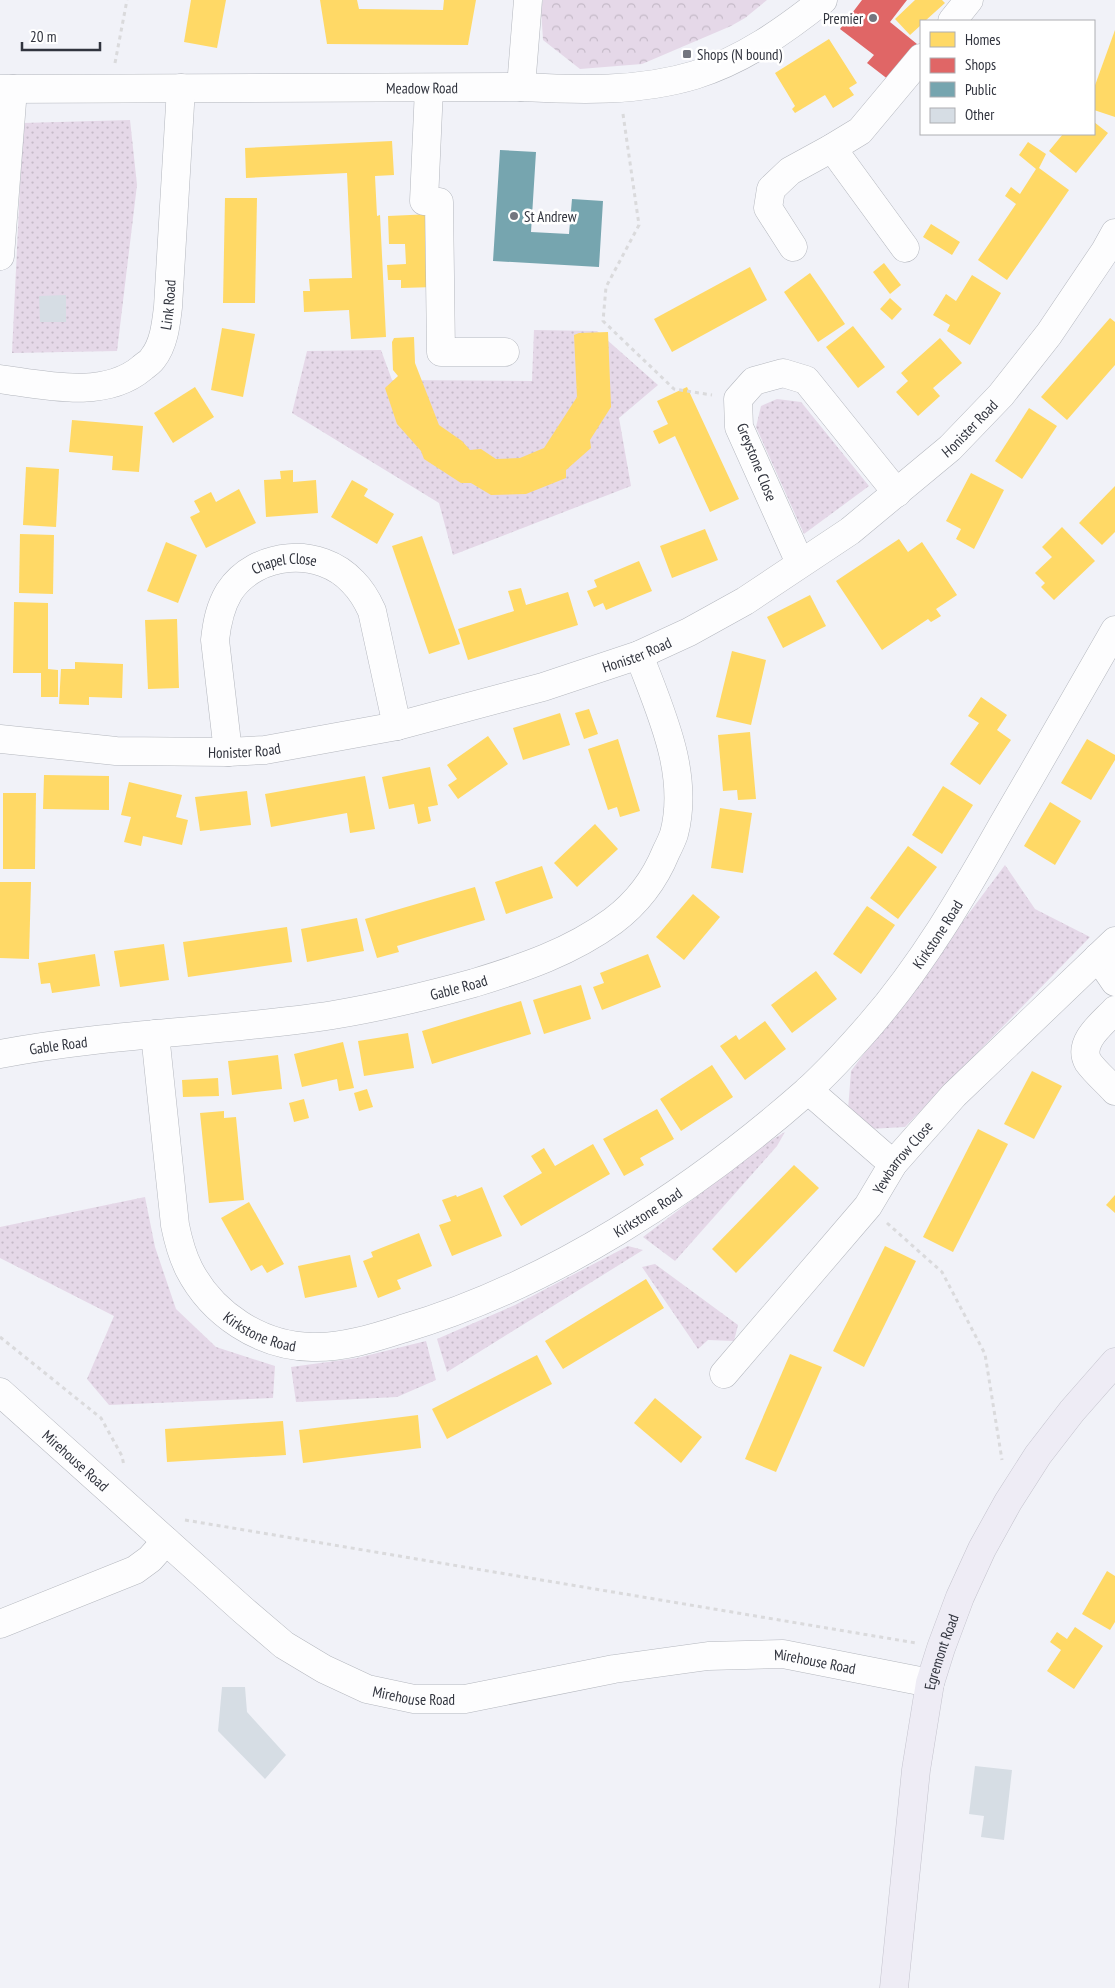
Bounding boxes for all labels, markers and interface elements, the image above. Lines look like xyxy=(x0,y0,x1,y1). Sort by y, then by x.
place label: Premier xyxy=(823,9,864,28)
marker: Premier xyxy=(867,12,879,24)
scale bar xyxy=(22,20,100,52)
legend xyxy=(920,20,1095,135)
text: 20 m xyxy=(30,27,56,46)
text: Homes xyxy=(965,30,1001,49)
place label: Shops (N bound) xyxy=(697,45,783,64)
marker: Shops (N bound) xyxy=(681,48,693,60)
text: Shops xyxy=(965,55,996,74)
street label: Meadow Road xyxy=(386,78,458,97)
text: Public xyxy=(965,80,997,99)
text: Other xyxy=(965,105,995,124)
place label: St Andrew xyxy=(524,207,577,226)
marker: St Andrew xyxy=(508,210,520,222)
street label: Link Road xyxy=(155,279,179,331)
street label: Honister Road xyxy=(937,395,1001,461)
street label: Greystone Close xyxy=(733,420,781,504)
street label: Chapel Close xyxy=(248,548,319,578)
street label: Honister Road xyxy=(600,632,674,676)
street label: Honister Road xyxy=(208,738,282,762)
street label: Kirkstone Road xyxy=(908,896,966,972)
street label: Gable Road xyxy=(428,970,489,1004)
street label: Gable Road xyxy=(28,1031,88,1058)
street label: Yewbarrow Close xyxy=(868,1117,936,1197)
street label: Kirkstone Road xyxy=(610,1183,685,1241)
street label: Kirkstone Road xyxy=(220,1307,298,1355)
street label: Mirehouse Road xyxy=(39,1425,113,1495)
street label: Egremont Road xyxy=(920,1611,962,1691)
street label: Mirehouse Road xyxy=(774,1644,857,1678)
street label: Mirehouse Road xyxy=(371,1681,455,1709)

